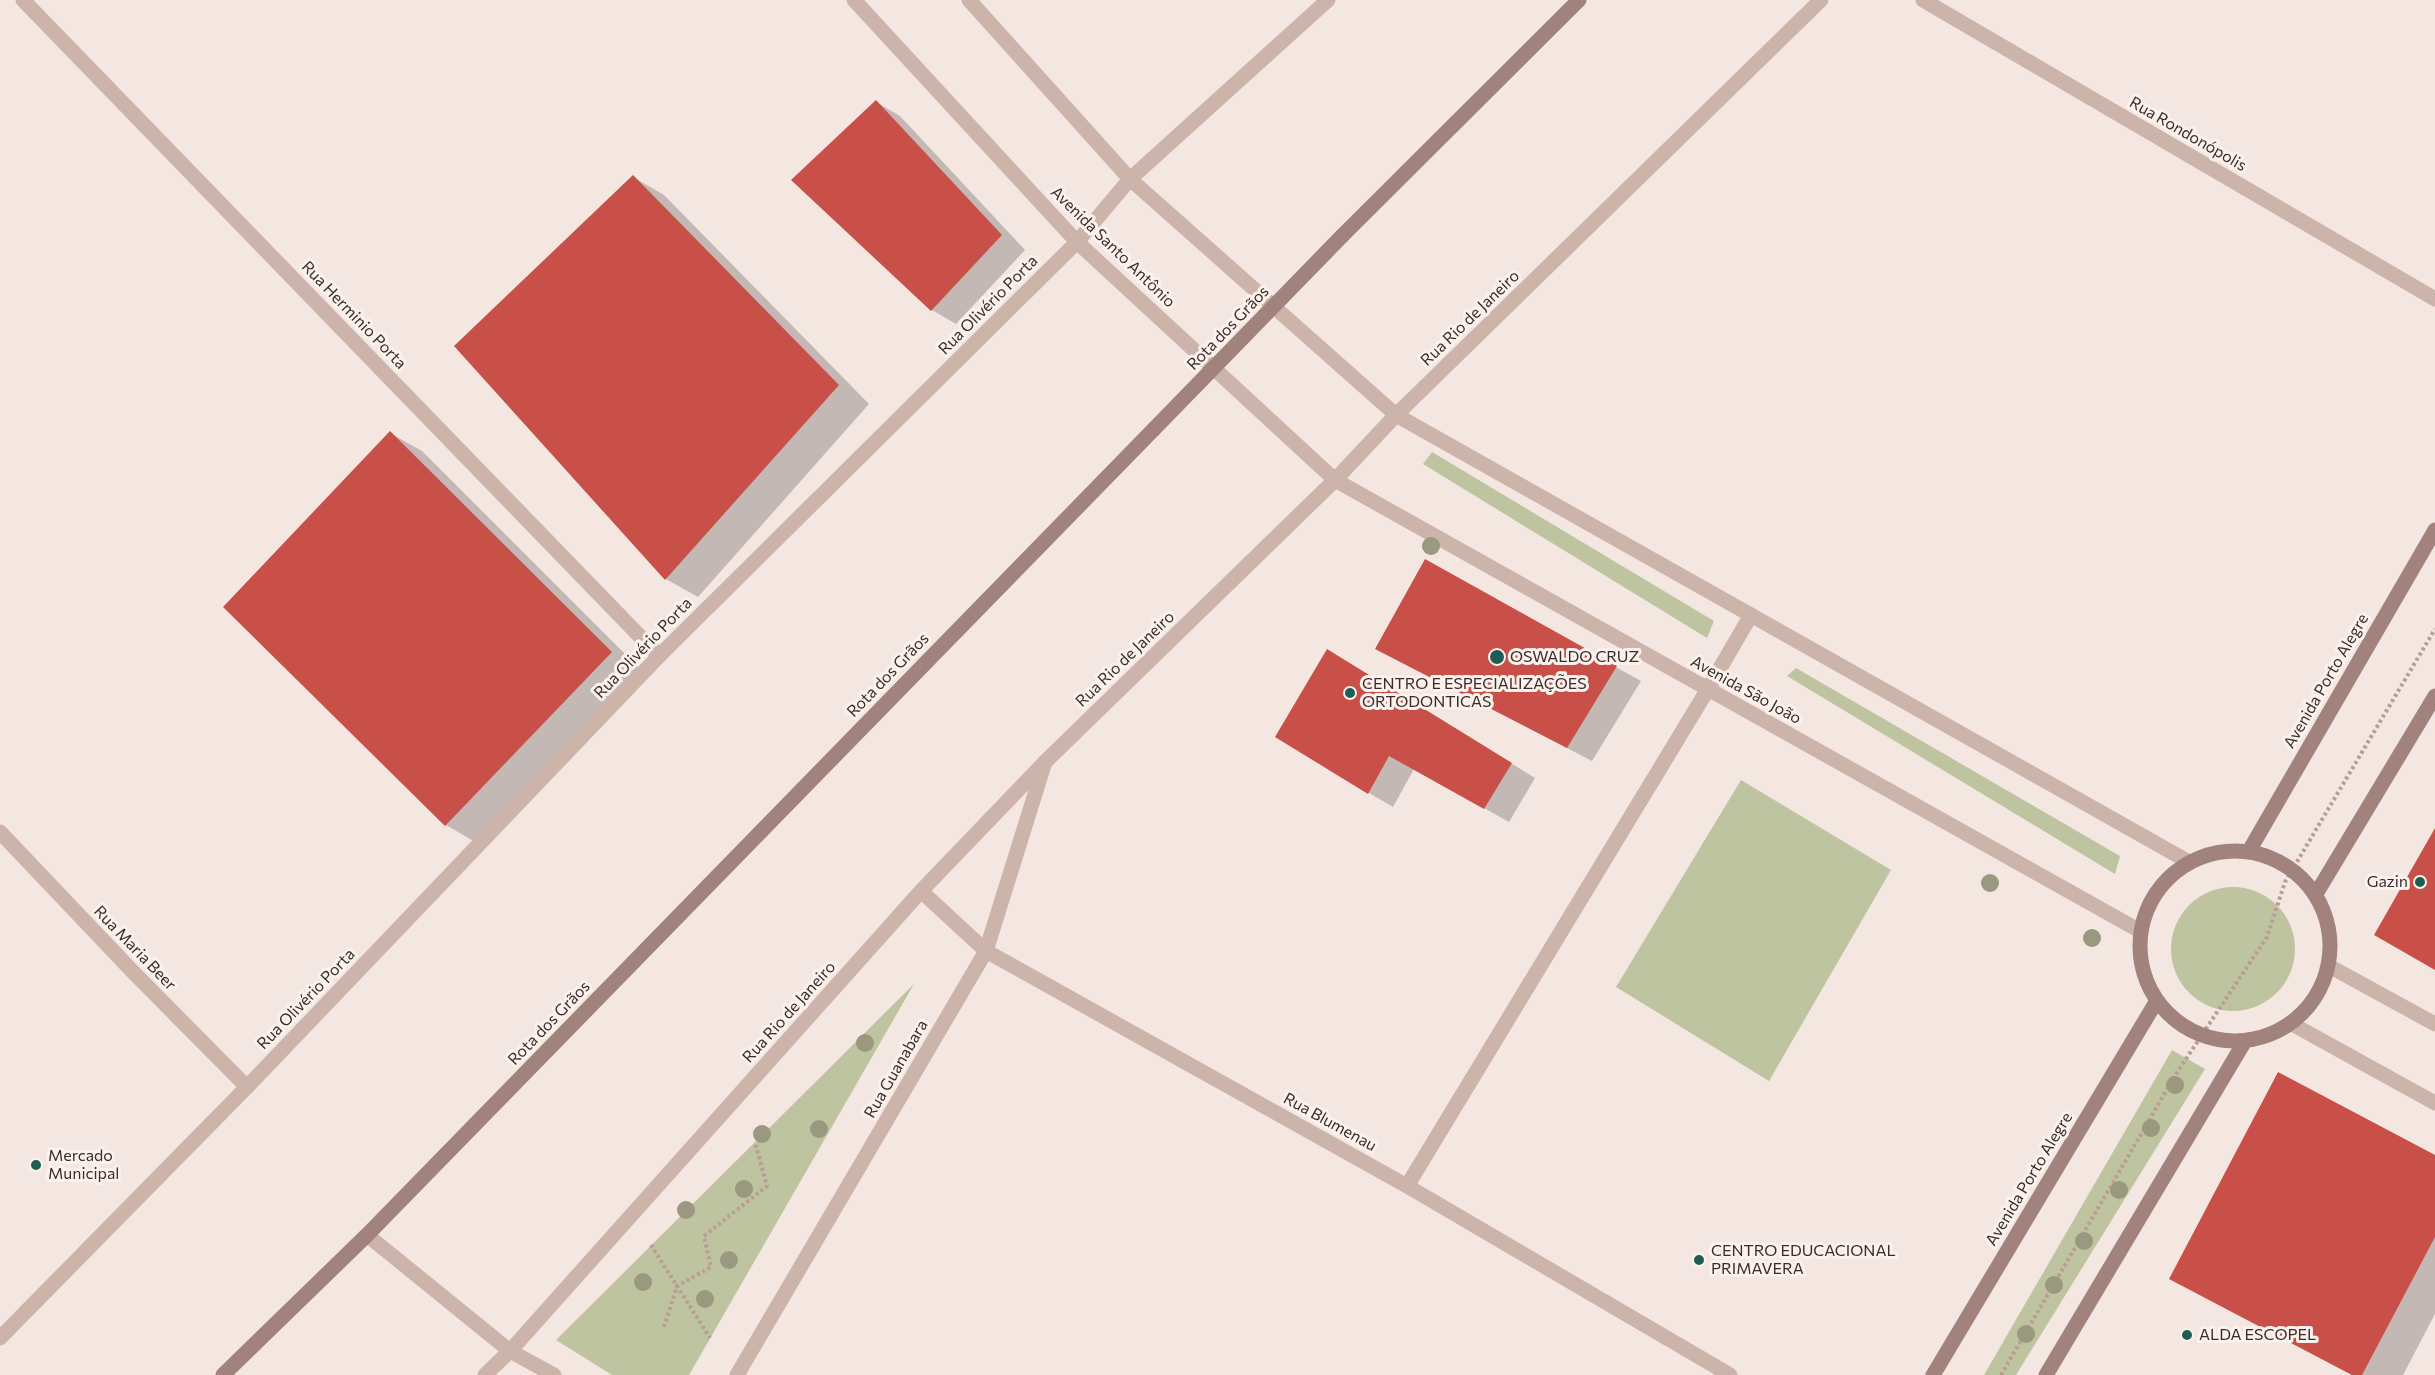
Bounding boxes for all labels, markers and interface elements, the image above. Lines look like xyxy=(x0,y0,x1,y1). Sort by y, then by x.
street label: Rua Rondonópolis xyxy=(2126,93,2250,175)
street label: Avenida Santo Antônio xyxy=(1047,183,1179,311)
street label: Rua Olivério Porta xyxy=(934,251,1042,359)
street label: Rua Herminio Porta xyxy=(298,257,410,373)
street label: Rua Rio de Janeiro xyxy=(1417,266,1523,370)
street label: Rota dos Grãos xyxy=(1183,282,1273,374)
street label: Rua Olivério Porta xyxy=(590,594,696,702)
street label: Rua Rio de Janeiro xyxy=(1072,607,1178,711)
street label: Avenida Porto Alegre xyxy=(2280,610,2372,752)
street label: Rota dos Grãos xyxy=(843,629,933,721)
place label: OSWALDO CRUZ xyxy=(1510,647,1639,667)
marker: OSWALDO CRUZ xyxy=(1488,648,1506,666)
street label: Avenida São João xyxy=(1688,652,1804,728)
place label: CENTRO E ESPECIALIZAÇÕES ORTODONTICAS xyxy=(1362,674,1587,712)
marker: CENTRO E ESPECIALIZAÇÕES ORTODONTICAS xyxy=(1343,686,1357,700)
place label: Gazin xyxy=(2367,872,2408,892)
marker: Gazin xyxy=(2413,875,2427,889)
street label: Rua Maria Beer xyxy=(90,902,180,994)
street label: Rua Olivério Porta xyxy=(253,945,359,1053)
street label: Rua Rio de Janeiro xyxy=(738,957,840,1067)
street label: Rota dos Grãos xyxy=(504,977,594,1069)
street label: Rua Guanabara xyxy=(860,1017,932,1121)
street label: Rua Blumenau xyxy=(1280,1089,1380,1155)
street label: Avenida Porto Alegre xyxy=(1982,1109,2076,1249)
place label: Mercado Municipal xyxy=(48,1146,119,1184)
marker: Mercado Municipal xyxy=(29,1158,43,1172)
place label: CENTRO EDUCACIONAL PRIMAVERA xyxy=(1711,1241,1896,1279)
marker: CENTRO EDUCACIONAL PRIMAVERA xyxy=(1692,1253,1706,1267)
place label: ALDA ESCOPEL xyxy=(2199,1325,2316,1345)
marker: ALDA ESCOPEL xyxy=(2180,1328,2194,1342)

